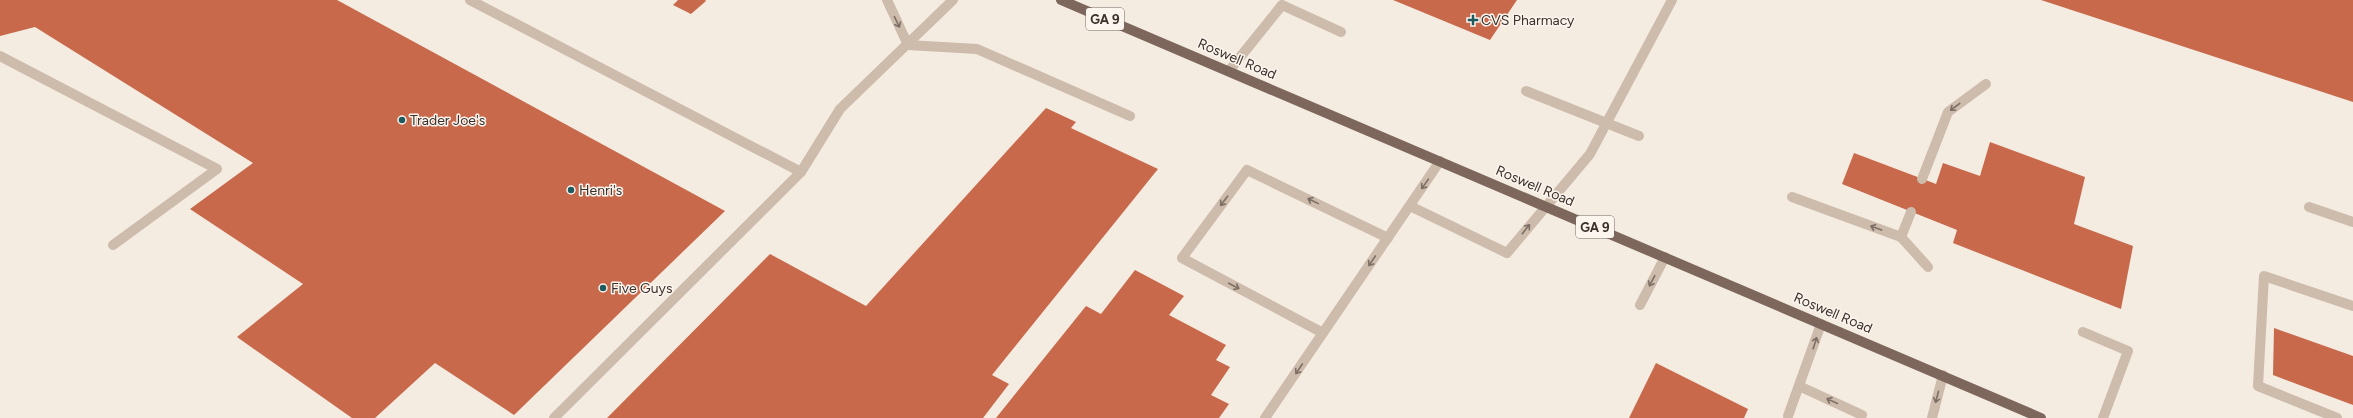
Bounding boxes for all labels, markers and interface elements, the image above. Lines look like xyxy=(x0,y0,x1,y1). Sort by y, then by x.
road number: GA 9 xyxy=(1086,8,1124,30)
place label: CVS Pharmacy xyxy=(1481,12,1575,29)
marker: CVS Pharmacy xyxy=(1468,15,1478,25)
one-way arrow xyxy=(894,16,901,28)
street label: Roswell Road xyxy=(1195,35,1279,83)
one-way arrow xyxy=(1950,103,1961,111)
place label: Trader Joe's xyxy=(410,112,485,129)
marker: Trader Joe's xyxy=(397,115,407,125)
street label: Roswell Road xyxy=(1493,162,1577,210)
one-way arrow xyxy=(1421,178,1429,189)
place label: Henri's xyxy=(579,182,622,199)
marker: Henri's xyxy=(566,185,576,195)
one-way arrow xyxy=(1220,195,1228,206)
one-way arrow xyxy=(1307,197,1319,204)
road number: GA 9 xyxy=(1576,216,1614,238)
one-way arrow xyxy=(1521,224,1530,235)
one-way arrow xyxy=(1870,224,1883,231)
one-way arrow xyxy=(1368,256,1376,267)
one-way arrow xyxy=(1648,275,1655,287)
place label: Five Guys xyxy=(611,280,672,297)
one-way arrow xyxy=(1227,282,1239,290)
marker: Five Guys xyxy=(598,283,608,293)
street label: Roswell Road xyxy=(1791,289,1875,337)
one-way arrow xyxy=(1811,337,1819,349)
one-way arrow xyxy=(1295,363,1303,374)
one-way arrow xyxy=(1933,390,1940,403)
one-way arrow xyxy=(1826,397,1838,404)

